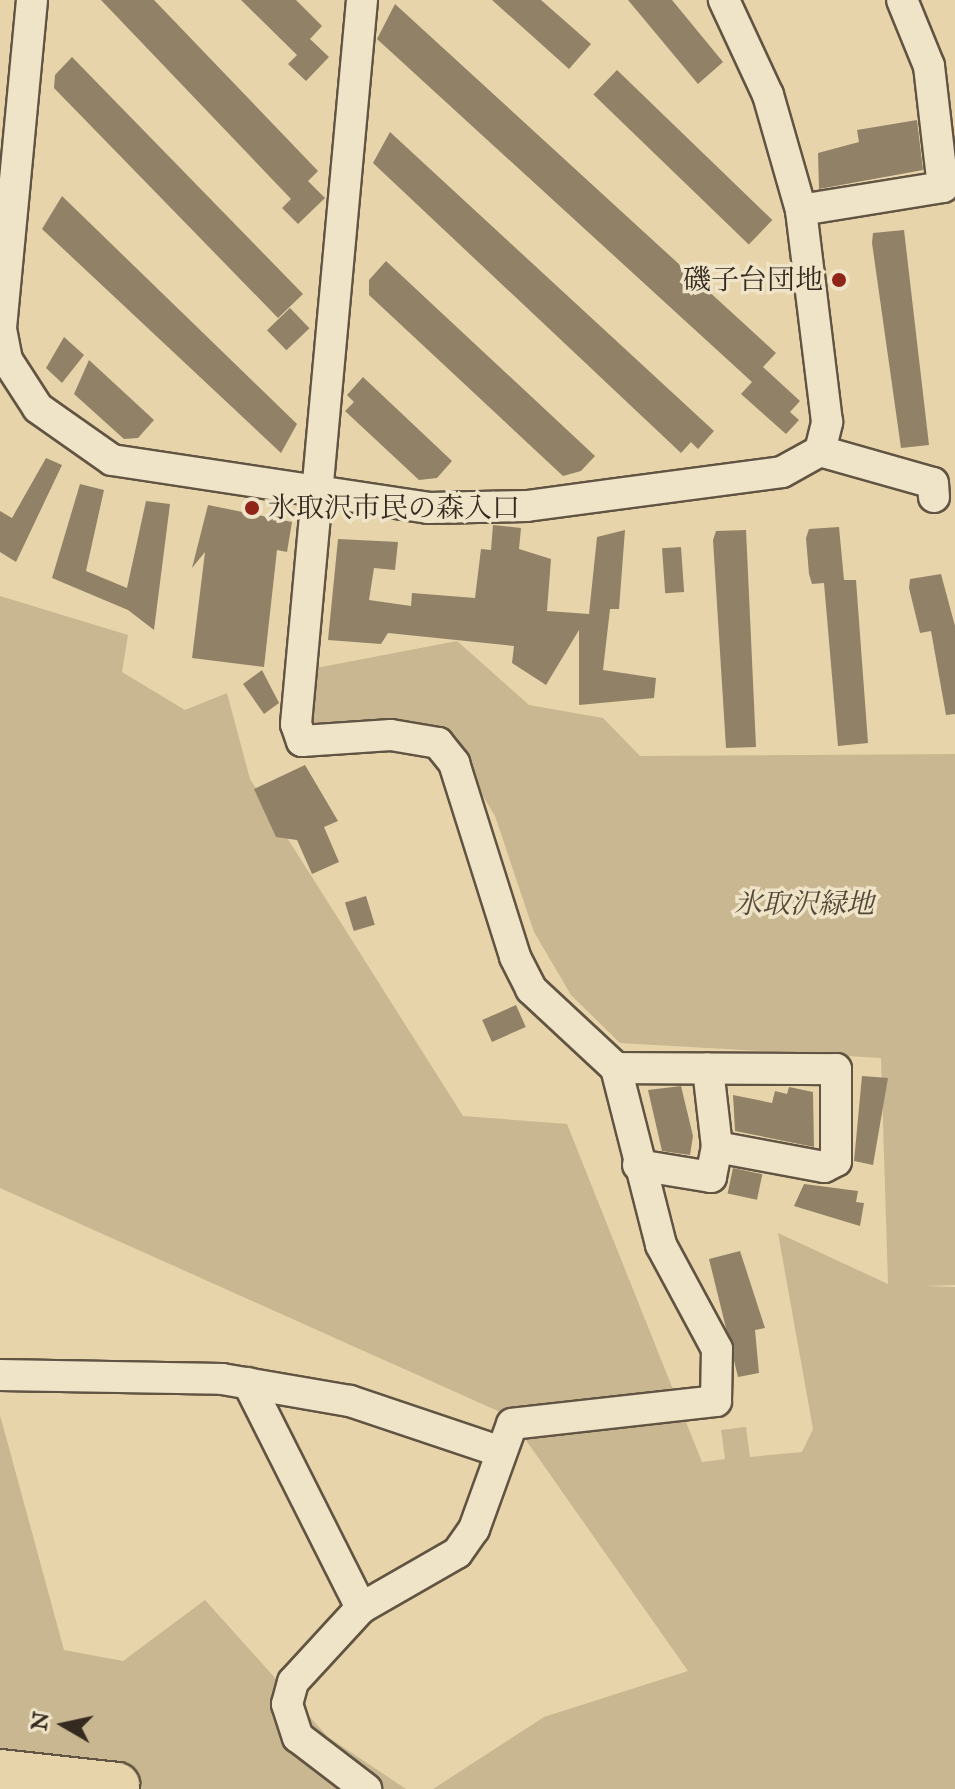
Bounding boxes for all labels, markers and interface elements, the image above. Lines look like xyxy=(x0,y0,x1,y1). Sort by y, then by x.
place label: 磯子台団地 xyxy=(683,263,823,297)
marker: 磯子台団地 xyxy=(830,271,848,289)
place label: 氷取沢市民の森入口 xyxy=(268,491,520,525)
marker: 氷取沢市民の森入口 xyxy=(243,499,261,517)
park label: 氷取沢緑地 xyxy=(734,887,874,921)
north arrow xyxy=(24,1685,104,1765)
text: N xyxy=(25,1710,55,1733)

